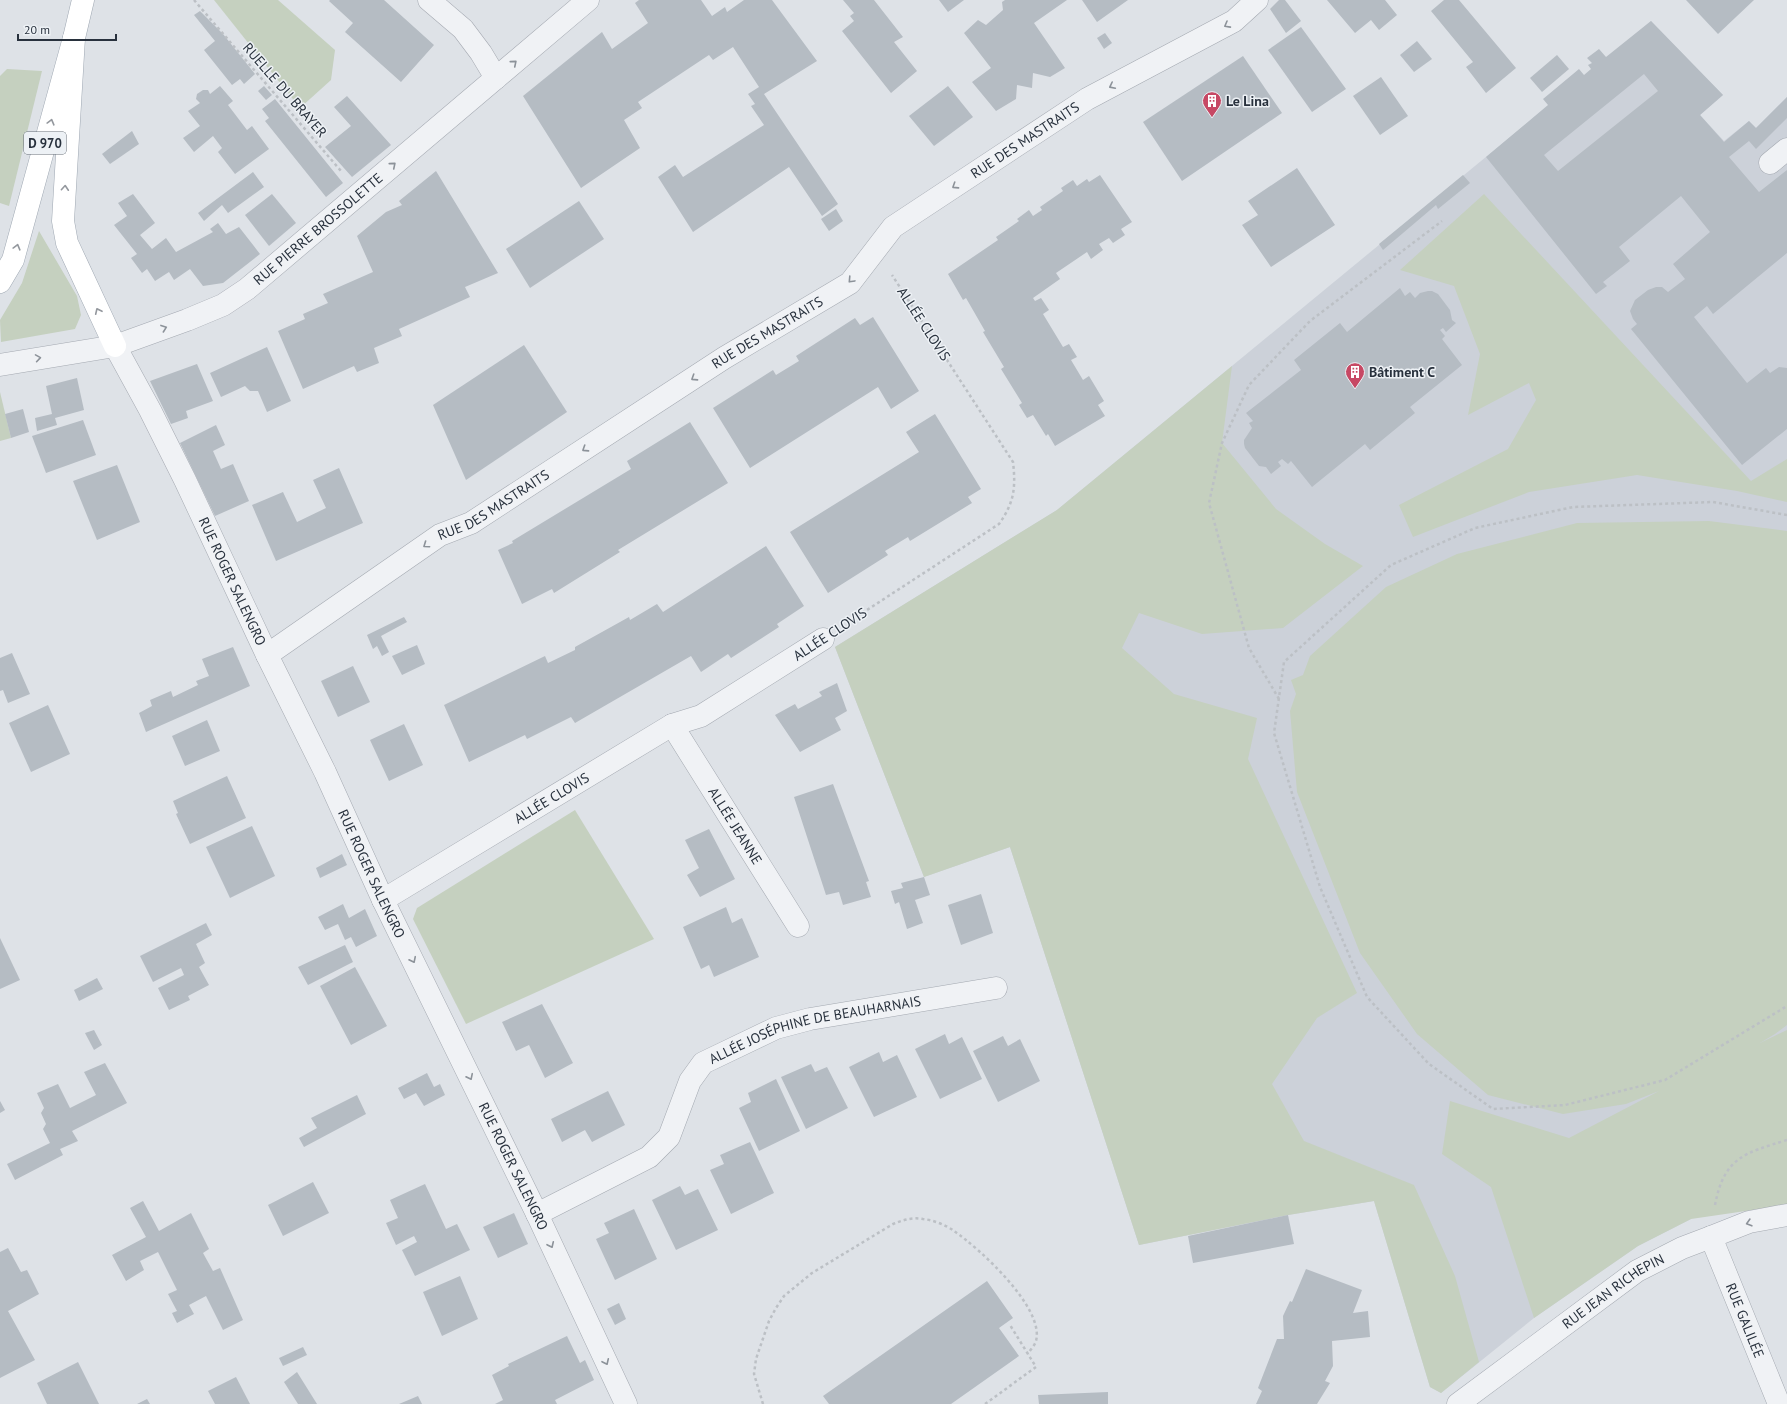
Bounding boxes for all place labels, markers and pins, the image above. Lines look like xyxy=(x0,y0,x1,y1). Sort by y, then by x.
building icon: Le Lina xyxy=(1201,90,1223,118)
place label: Le Lina xyxy=(1226,92,1269,110)
building icon: Bâtiment C xyxy=(1344,361,1366,389)
place label: Bâtiment C xyxy=(1369,363,1435,381)

